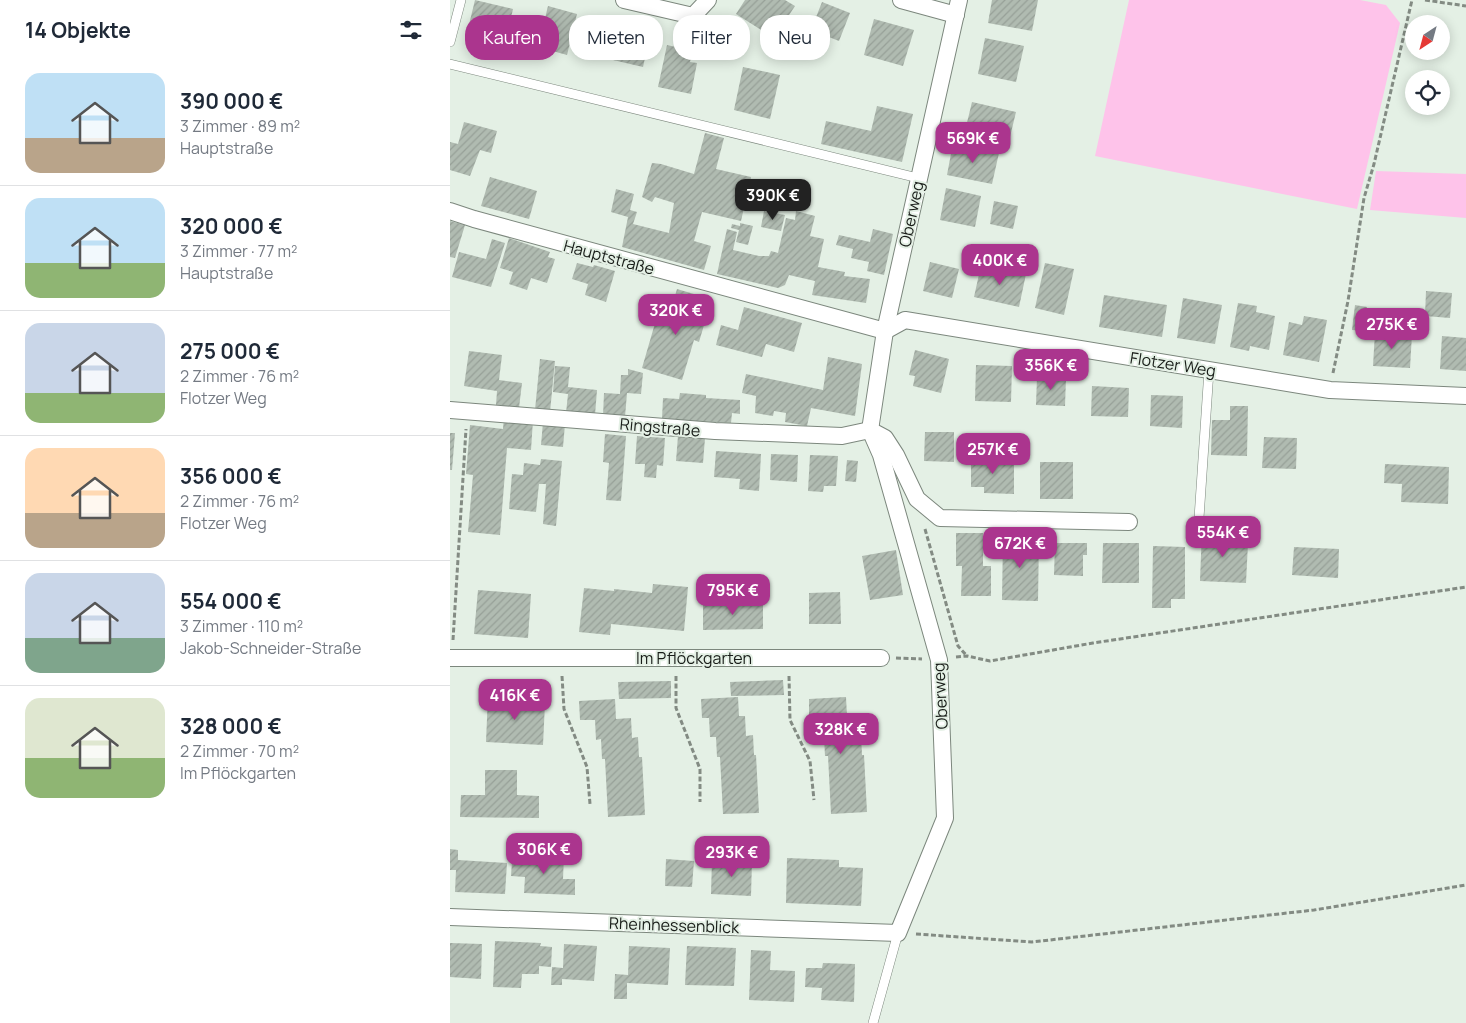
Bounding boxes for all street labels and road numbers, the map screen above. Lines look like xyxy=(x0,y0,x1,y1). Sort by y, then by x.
street label: Oberweg xyxy=(893,179,929,249)
street label: Hauptstraße xyxy=(561,234,657,280)
street label: Flotzer Weg xyxy=(1128,346,1218,382)
street label: Ringstraße xyxy=(619,413,701,441)
street label: Im Pflöckgarten xyxy=(636,647,752,669)
street label: Oberweg xyxy=(927,662,953,730)
street label: Rheinhessenblick xyxy=(609,912,740,938)

